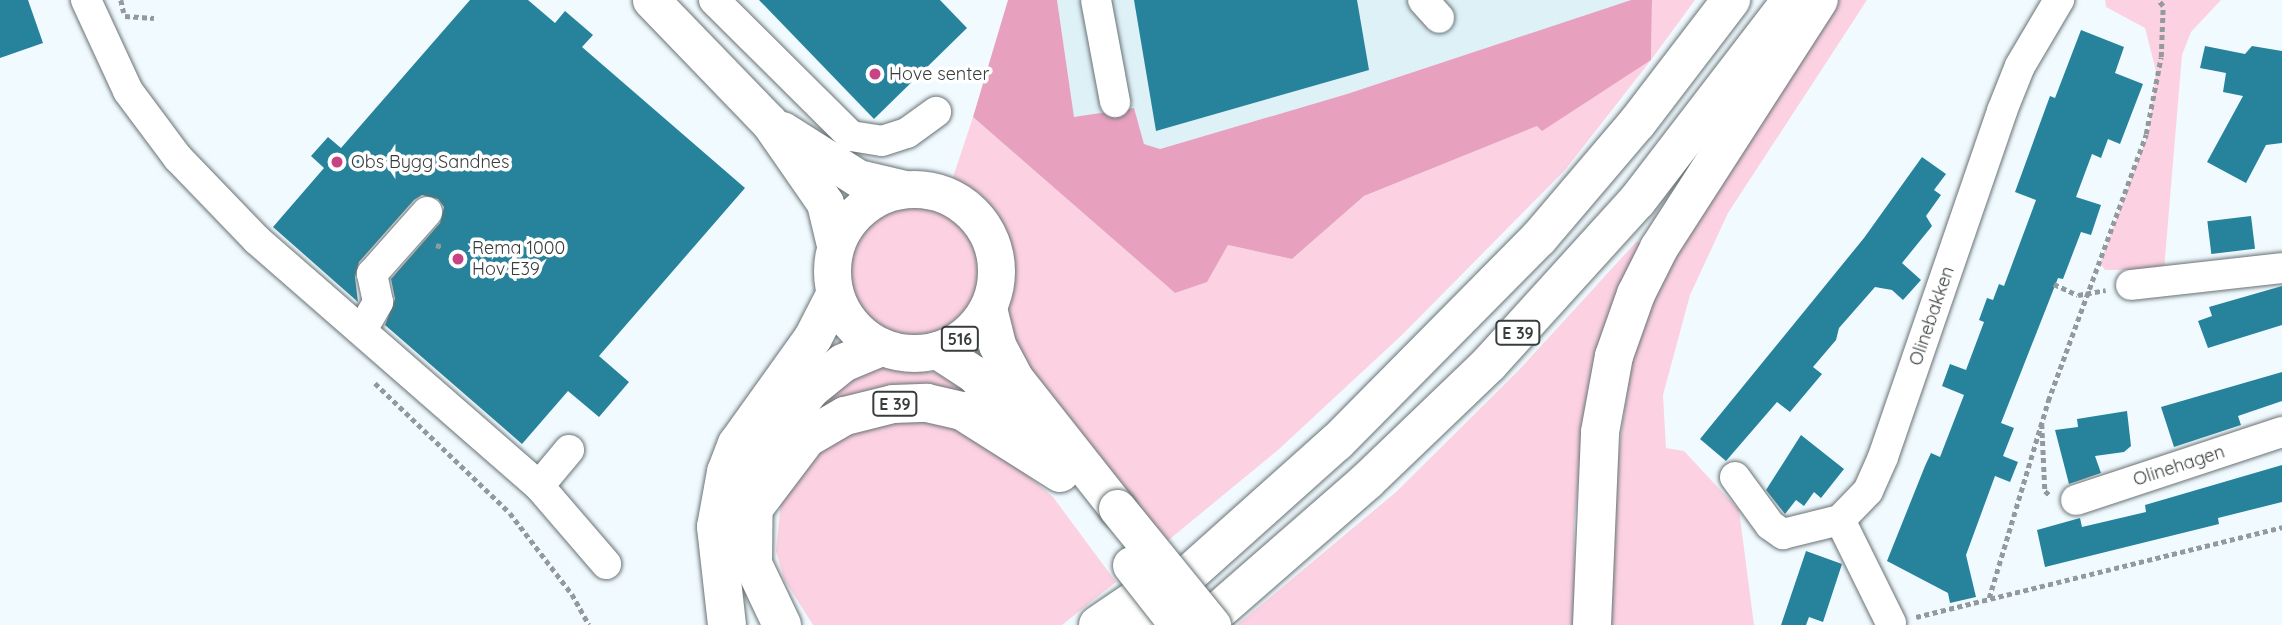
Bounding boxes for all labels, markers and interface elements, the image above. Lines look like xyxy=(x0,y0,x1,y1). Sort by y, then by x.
place label: Hove senter xyxy=(889,63,989,85)
marker: Hove senter xyxy=(867,66,883,82)
place label: Obs Bygg Sandnes xyxy=(351,151,509,173)
marker: Obs Bygg Sandnes xyxy=(329,154,345,170)
place label: Rema 1000 Hov E39 xyxy=(472,238,565,280)
marker: Rema 1000 Hov E39 xyxy=(450,251,466,267)
street label: Olinebakken xyxy=(1905,264,1959,368)
road number: E 39 xyxy=(1495,320,1541,346)
road number: 516 xyxy=(941,326,979,352)
road number: E 39 xyxy=(872,392,918,416)
street label: Olinehagen xyxy=(2131,441,2227,491)

